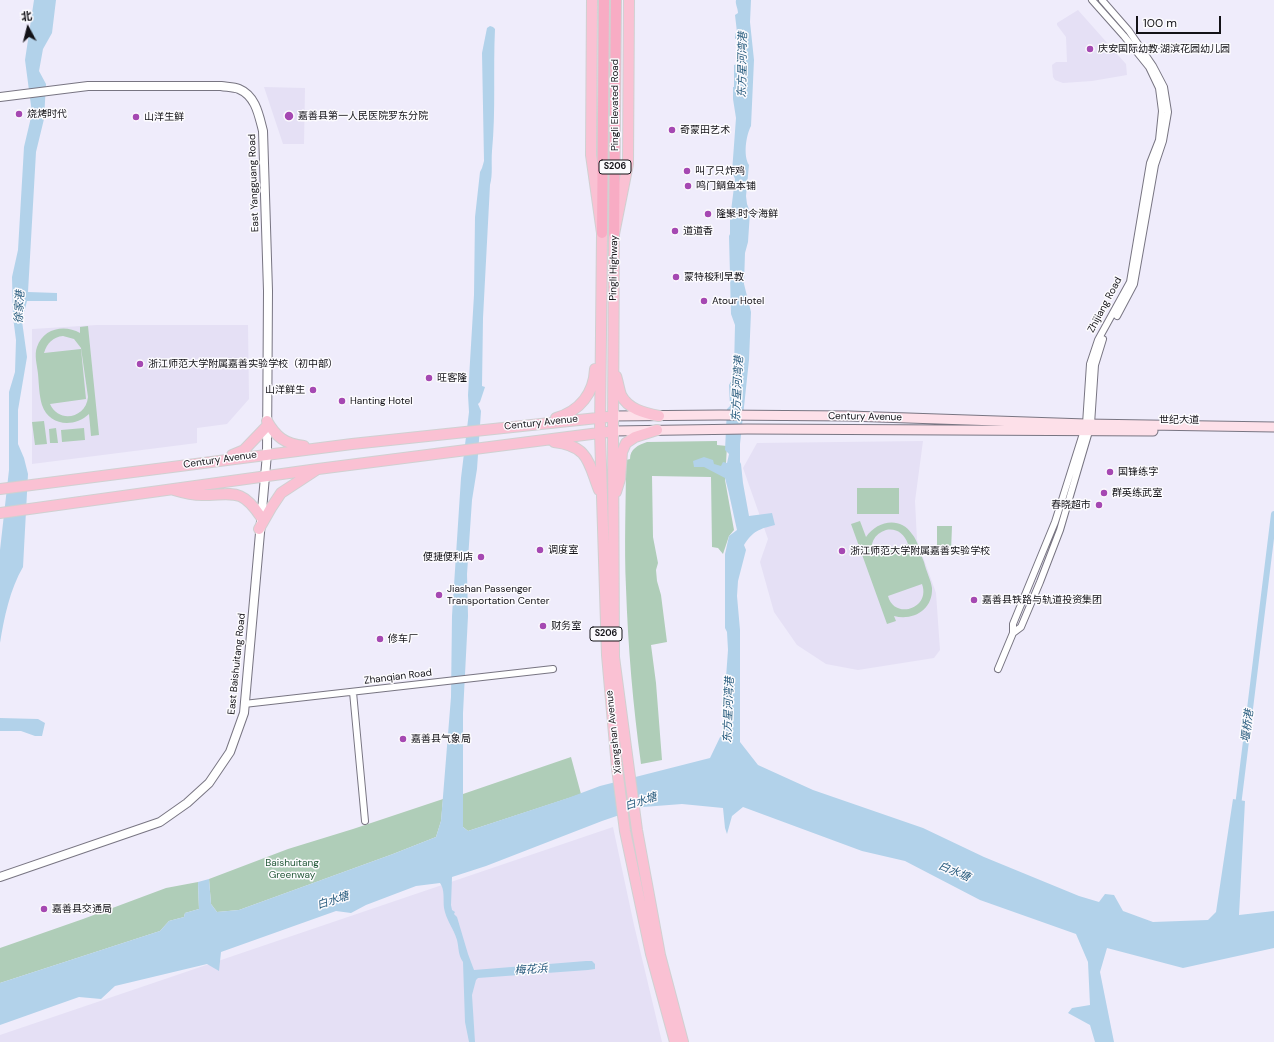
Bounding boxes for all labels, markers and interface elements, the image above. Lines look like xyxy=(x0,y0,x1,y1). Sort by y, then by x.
north arrow xyxy=(8,8,48,48)
text: 北 xyxy=(20,8,33,24)
scale bar xyxy=(1138,8,1223,34)
text: 100 m xyxy=(1143,15,1177,31)
water label: 东方星河湾港 xyxy=(736,32,750,98)
place label: 庆安国际幼教·湖滨花园幼儿园 xyxy=(1098,43,1230,55)
marker: 庆安国际幼教·湖滨花园幼儿园 xyxy=(1085,44,1095,54)
street label: Pingli Elevated Road xyxy=(609,59,621,151)
place label: 烧烤时代 xyxy=(27,108,67,120)
marker: 烧烤时代 xyxy=(14,109,24,119)
marker: 嘉善县第一人民医院罗东分院 xyxy=(283,110,295,122)
place label: 嘉善县第一人民医院罗东分院 xyxy=(298,110,428,122)
place label: 山洋生鲜 xyxy=(144,111,184,123)
marker: 山洋生鲜 xyxy=(131,112,141,122)
place label: 奇蒙田艺术 xyxy=(680,124,730,136)
marker: 奇蒙田艺术 xyxy=(667,125,677,135)
street label: East Yangguang Road xyxy=(246,134,262,232)
road number: S206 xyxy=(599,160,631,174)
place label: 叫了只炸鸡 xyxy=(695,165,745,177)
marker: 叫了只炸鸡 xyxy=(682,166,692,176)
place label: 鸣门鲷鱼本铺 xyxy=(696,180,756,192)
marker: 鸣门鲷鱼本铺 xyxy=(683,181,693,191)
place label: 隆聚·时令海鲜 xyxy=(716,208,778,220)
marker: 隆聚·时令海鲜 xyxy=(703,209,713,219)
place label: 道道香 xyxy=(683,225,713,237)
marker: 道道香 xyxy=(670,226,680,236)
street label: Pingli Highway xyxy=(607,235,621,301)
place label: 蒙特梭利早教 xyxy=(684,271,744,283)
marker: 蒙特梭利早教 xyxy=(671,272,681,282)
street label: Zhijiang Road xyxy=(1085,275,1125,335)
water label: 徐家港 xyxy=(13,290,27,324)
place label: Atour Hotel xyxy=(712,295,764,307)
marker: Atour Hotel xyxy=(699,296,709,306)
water label: 东方星河湾港 xyxy=(730,356,746,422)
place label: 浙江师范大学附属嘉善实验学校（初中部） xyxy=(148,358,338,370)
marker: 浙江师范大学附属嘉善实验学校（初中部） xyxy=(135,359,145,369)
place label: 旺客隆 xyxy=(437,372,467,384)
marker: 旺客隆 xyxy=(424,373,434,383)
place label: 山洋鲜生 xyxy=(265,384,305,396)
marker: 山洋鲜生 xyxy=(308,385,318,395)
place label: Hanting Hotel xyxy=(350,395,413,407)
marker: Hanting Hotel xyxy=(337,396,347,406)
street label: Century Avenue xyxy=(828,410,902,424)
street label: Century Avenue xyxy=(504,413,578,433)
street label: 世纪大道 xyxy=(1159,414,1199,426)
street label: Century Avenue xyxy=(182,449,258,471)
place label: 国锋练字 xyxy=(1118,466,1158,478)
marker: 国锋练字 xyxy=(1105,467,1115,477)
place label: 群英练武室 xyxy=(1112,487,1162,499)
marker: 群英练武室 xyxy=(1099,488,1109,498)
place label: 春晓超市 xyxy=(1051,499,1091,511)
marker: 春晓超市 xyxy=(1094,500,1104,510)
place label: 调度室 xyxy=(548,544,578,556)
marker: 调度室 xyxy=(535,545,545,555)
place label: 浙江师范大学附属嘉善实验学校 xyxy=(850,545,990,557)
marker: 浙江师范大学附属嘉善实验学校 xyxy=(837,546,847,556)
place label: 便捷便利店 xyxy=(423,551,473,563)
marker: 便捷便利店 xyxy=(476,552,486,562)
place label: Jiashan Passenger Transportation Center xyxy=(447,583,549,606)
marker: Jiashan Passenger Transportation Center xyxy=(434,590,444,600)
place label: 嘉善县铁路与轨道投资集团 xyxy=(982,594,1102,606)
marker: 嘉善县铁路与轨道投资集团 xyxy=(969,595,979,605)
street label: East Baishuitang Road xyxy=(226,613,248,715)
place label: 财务室 xyxy=(551,620,581,632)
marker: 财务室 xyxy=(538,621,548,631)
road number: S206 xyxy=(590,627,622,641)
place label: 修车厂 xyxy=(388,633,418,645)
marker: 修车厂 xyxy=(375,634,385,644)
street label: Zhanqian Road xyxy=(363,667,433,687)
water label: 东方星河湾港 xyxy=(721,677,737,743)
street label: Xiangshan Avenue xyxy=(604,690,624,774)
water label: 堰桥港 xyxy=(1239,709,1257,743)
place label: 嘉善县气象局 xyxy=(411,733,471,745)
marker: 嘉善县气象局 xyxy=(398,734,408,744)
water label: 白水塘 xyxy=(623,791,659,813)
park label: Baishuitang Greenway xyxy=(265,857,319,880)
water label: 白水塘 xyxy=(936,859,972,885)
water label: 白水塘 xyxy=(315,890,351,912)
place label: 嘉善县交通局 xyxy=(52,903,112,915)
marker: 嘉善县交通局 xyxy=(39,904,49,914)
water label: 梅花浜 xyxy=(514,962,548,978)

